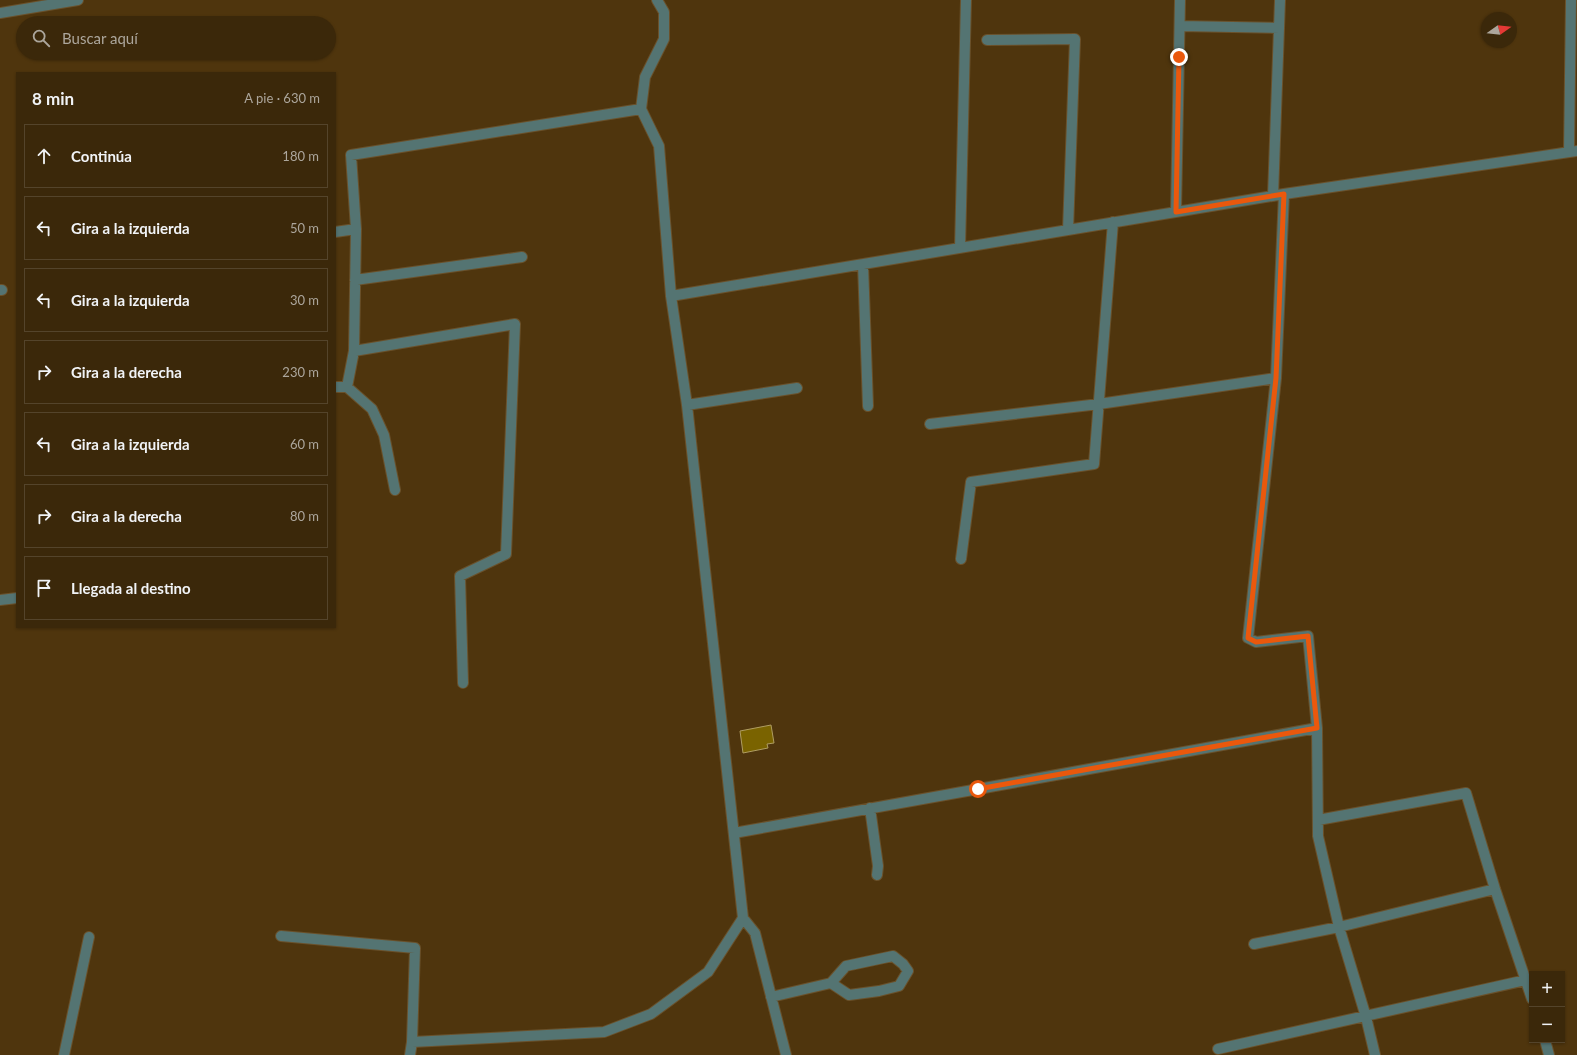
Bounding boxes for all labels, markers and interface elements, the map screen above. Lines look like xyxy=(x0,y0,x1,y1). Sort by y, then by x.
north arrow xyxy=(1481,12,1517,48)
search box xyxy=(16,16,336,60)
icon: search xyxy=(30,27,52,49)
text: Buscar aquí xyxy=(62,29,138,47)
route end xyxy=(1170,48,1188,66)
text: 8 min xyxy=(32,88,74,109)
text: A pie · 630 m xyxy=(244,90,320,106)
icon: ahead xyxy=(33,145,55,167)
text: Continúa xyxy=(71,147,132,165)
text: 180 m xyxy=(282,148,319,164)
icon: left xyxy=(33,217,55,239)
text: Gira a la izquierda xyxy=(71,219,190,237)
text: 50 m xyxy=(290,220,319,236)
icon: left xyxy=(33,289,55,311)
text: Gira a la izquierda xyxy=(71,291,190,309)
text: 30 m xyxy=(290,292,319,308)
icon: right xyxy=(33,361,55,383)
text: Gira a la derecha xyxy=(71,363,182,381)
text: 230 m xyxy=(282,364,319,380)
icon: left xyxy=(33,433,55,455)
text: Gira a la izquierda xyxy=(71,435,190,453)
text: 60 m xyxy=(290,436,319,452)
icon: right xyxy=(33,505,55,527)
text: Gira a la derecha xyxy=(71,507,182,525)
text: 80 m xyxy=(290,508,319,524)
icon: arrive xyxy=(33,577,55,599)
text: Llegada al destino xyxy=(71,579,191,597)
route start xyxy=(969,780,987,798)
map controls xyxy=(1529,971,1565,1043)
button: + xyxy=(1529,971,1565,1007)
button: − xyxy=(1529,1007,1565,1043)

